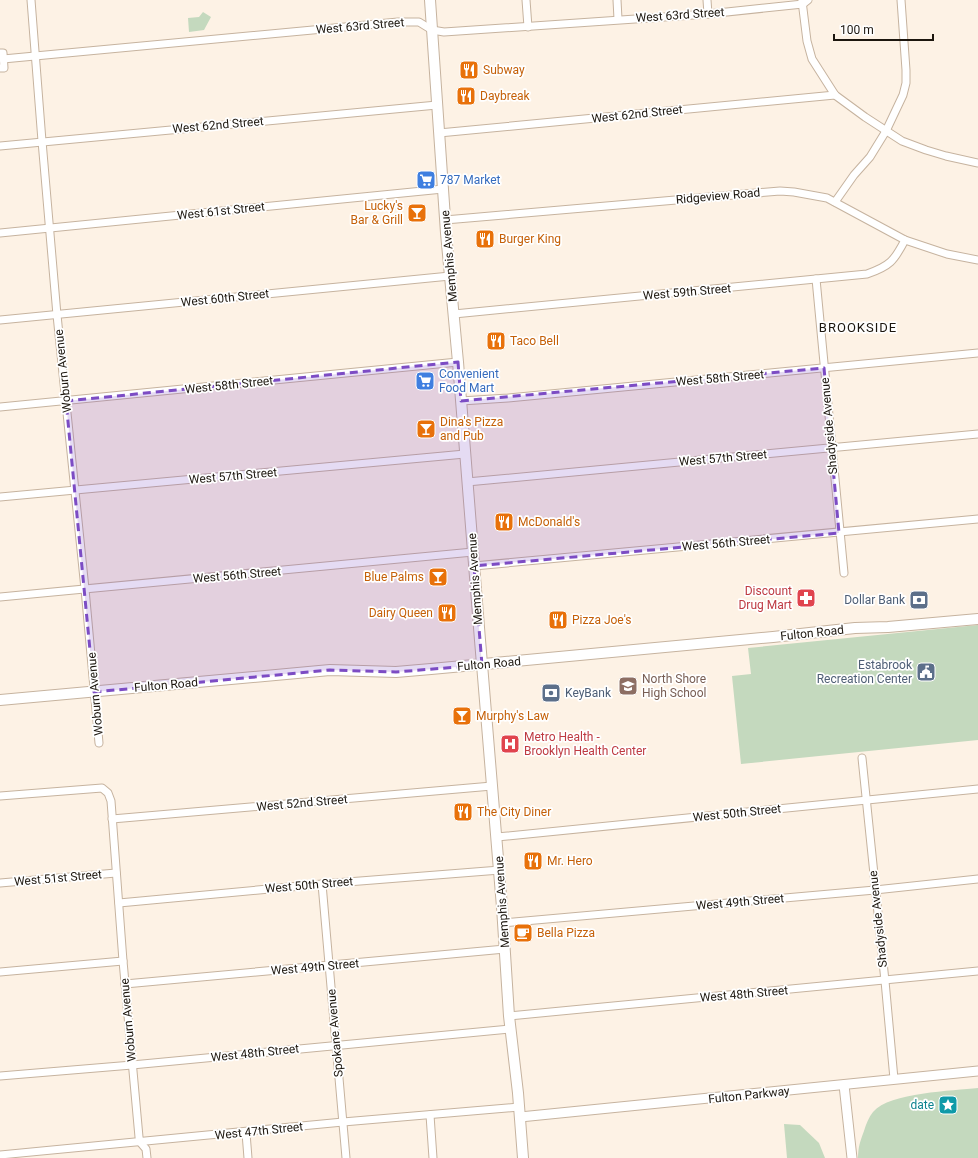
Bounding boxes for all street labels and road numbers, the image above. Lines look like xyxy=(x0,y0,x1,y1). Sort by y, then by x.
street label: West 63rd Street xyxy=(635,5,725,25)
street label: West 63rd Street xyxy=(315,15,405,37)
street label: West 62nd Street xyxy=(591,102,683,126)
street label: West 62nd Street xyxy=(172,114,264,136)
street label: Ridgeview Road xyxy=(675,185,761,207)
street label: West 61st Street xyxy=(176,199,266,223)
street label: Memphis Avenue xyxy=(438,210,460,302)
street label: West 59th Street xyxy=(642,281,732,303)
street label: West 60th Street xyxy=(180,286,270,310)
street label: Woburn Avenue xyxy=(52,329,74,413)
street label: West 58th Street xyxy=(675,367,765,389)
street label: West 58th Street xyxy=(184,373,274,397)
street label: Shadyside Avenue xyxy=(818,377,840,475)
street label: West 57th Street xyxy=(678,447,768,469)
street label: West 57th Street xyxy=(188,465,278,487)
street label: West 56th Street xyxy=(681,532,771,554)
street label: Memphis Avenue xyxy=(465,533,485,625)
street label: West 56th Street xyxy=(192,564,282,586)
street label: Fulton Road xyxy=(780,623,844,643)
street label: Woburn Avenue xyxy=(84,652,106,736)
street label: Fulton Road xyxy=(457,654,521,674)
street label: Fulton Road xyxy=(134,675,198,695)
street label: West 52nd Street xyxy=(256,792,348,814)
street label: West 50th Street xyxy=(692,801,782,825)
street label: Memphis Avenue xyxy=(492,856,512,948)
street label: West 51st Street xyxy=(13,867,103,889)
street label: Shadyside Avenue xyxy=(866,870,890,968)
street label: West 50th Street xyxy=(264,874,354,896)
street label: West 49th Street xyxy=(695,891,785,913)
street label: West 49th Street xyxy=(270,956,360,978)
street label: Woburn Avenue xyxy=(117,978,139,1062)
street label: West 48th Street xyxy=(699,983,789,1005)
street label: Spokane Avenue xyxy=(324,988,346,1078)
street label: West 48th Street xyxy=(210,1041,300,1065)
street label: Fulton Parkway xyxy=(708,1084,791,1106)
street label: West 47th Street xyxy=(214,1119,304,1143)

